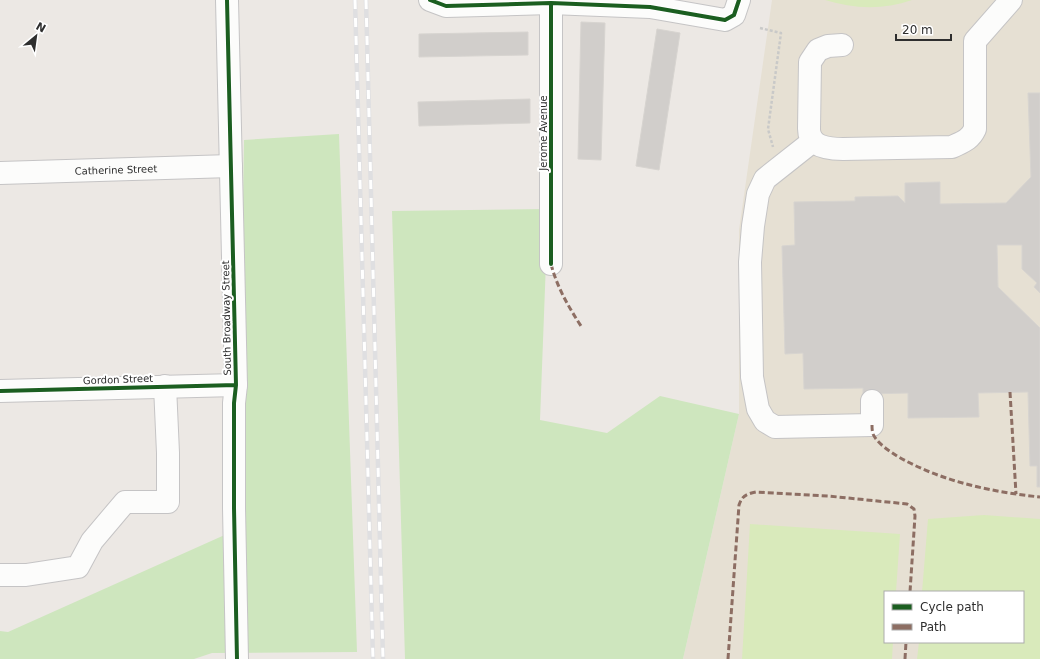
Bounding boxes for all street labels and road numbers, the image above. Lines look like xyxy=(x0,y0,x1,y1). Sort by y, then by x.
street label: Jerome Avenue xyxy=(538,95,549,172)
street label: Catherine Street xyxy=(75,163,157,177)
street label: South Broadway Street xyxy=(220,260,233,376)
street label: Gordon Street xyxy=(83,373,153,386)

